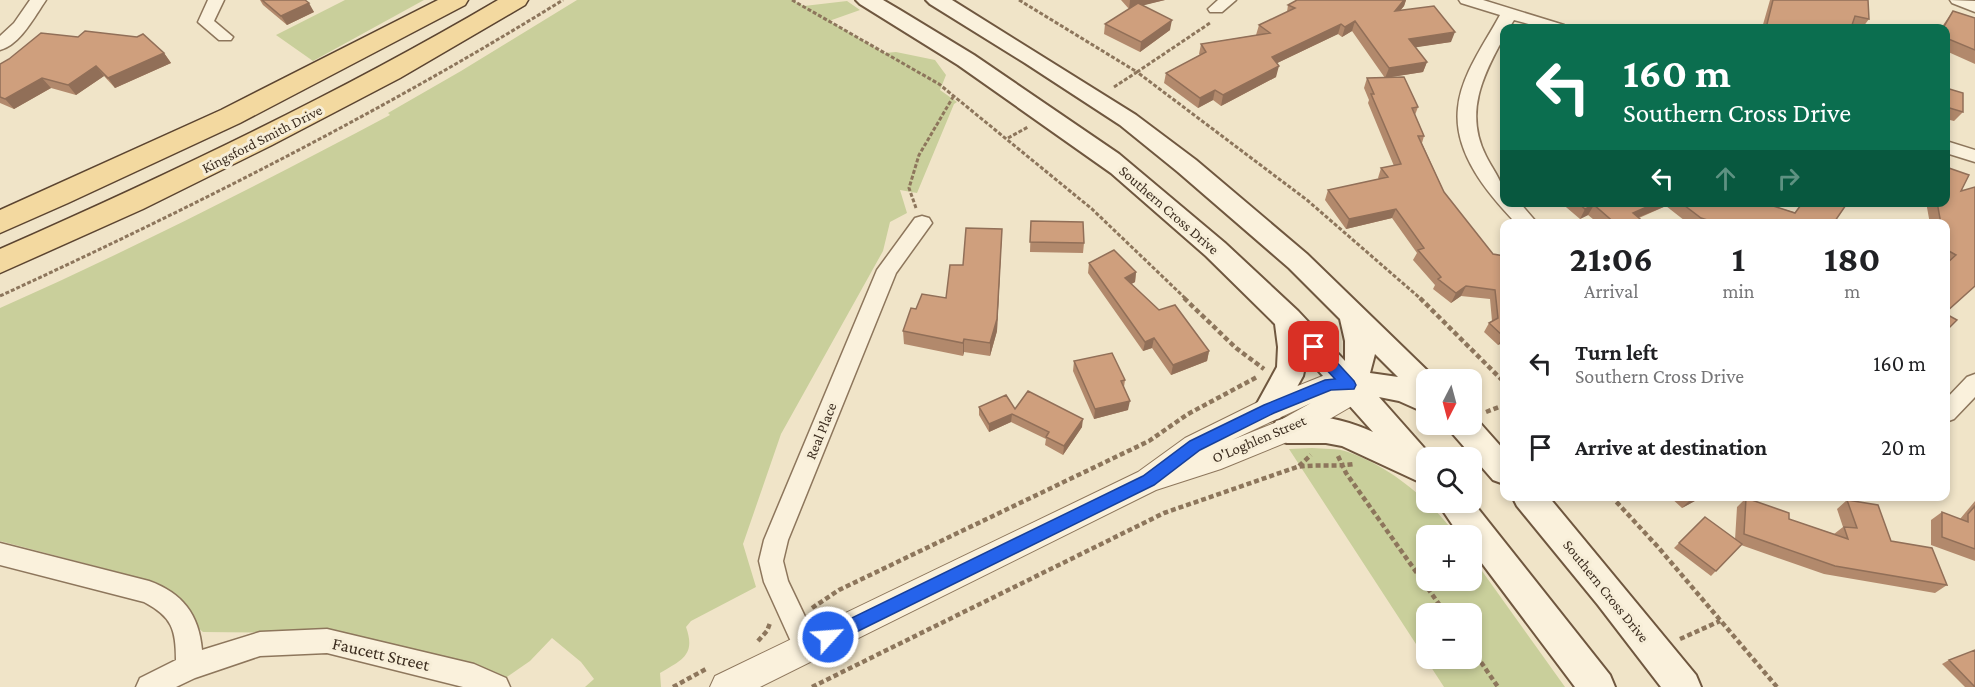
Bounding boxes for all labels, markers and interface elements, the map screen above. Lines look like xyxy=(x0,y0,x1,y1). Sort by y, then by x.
icon: left xyxy=(1524,48,1602,126)
text: 160 m xyxy=(1623,49,1731,96)
text: Southern Cross Drive xyxy=(1623,98,1851,128)
street label: Kingsford Smith Drive xyxy=(199,102,326,177)
street label: Southern Cross Drive xyxy=(1116,162,1222,258)
icon: left xyxy=(1646,162,1679,195)
icon: ahead xyxy=(1709,162,1742,195)
icon: right xyxy=(1772,162,1805,195)
text: 21:06 xyxy=(1570,239,1653,279)
text: 1 xyxy=(1732,239,1745,279)
text: 180 xyxy=(1824,239,1880,279)
text: Arrival xyxy=(1584,280,1638,302)
text: min xyxy=(1722,280,1755,302)
text: m xyxy=(1844,280,1860,302)
pin xyxy=(1288,321,1339,372)
icon: arrive xyxy=(1297,330,1330,363)
text: Turn left xyxy=(1575,340,1658,365)
icon: left xyxy=(1524,347,1557,380)
text: 160 m xyxy=(1873,351,1926,376)
text: Southern Cross Drive xyxy=(1575,365,1744,387)
north arrow xyxy=(1416,369,1482,435)
map controls xyxy=(1416,369,1482,669)
street label: Real Place xyxy=(802,400,840,462)
street label: O'Loghlen Street xyxy=(1210,412,1310,467)
icon: arrive xyxy=(1524,431,1557,464)
text: Arrive at destination xyxy=(1575,435,1767,460)
text: 20 m xyxy=(1881,435,1926,460)
button: search xyxy=(1416,447,1482,513)
button: + xyxy=(1416,525,1482,591)
street label: Southern Cross Drive xyxy=(1560,537,1652,646)
button: − xyxy=(1416,603,1482,669)
position arrow xyxy=(796,605,860,669)
street label: Faucett Street xyxy=(330,633,433,675)

